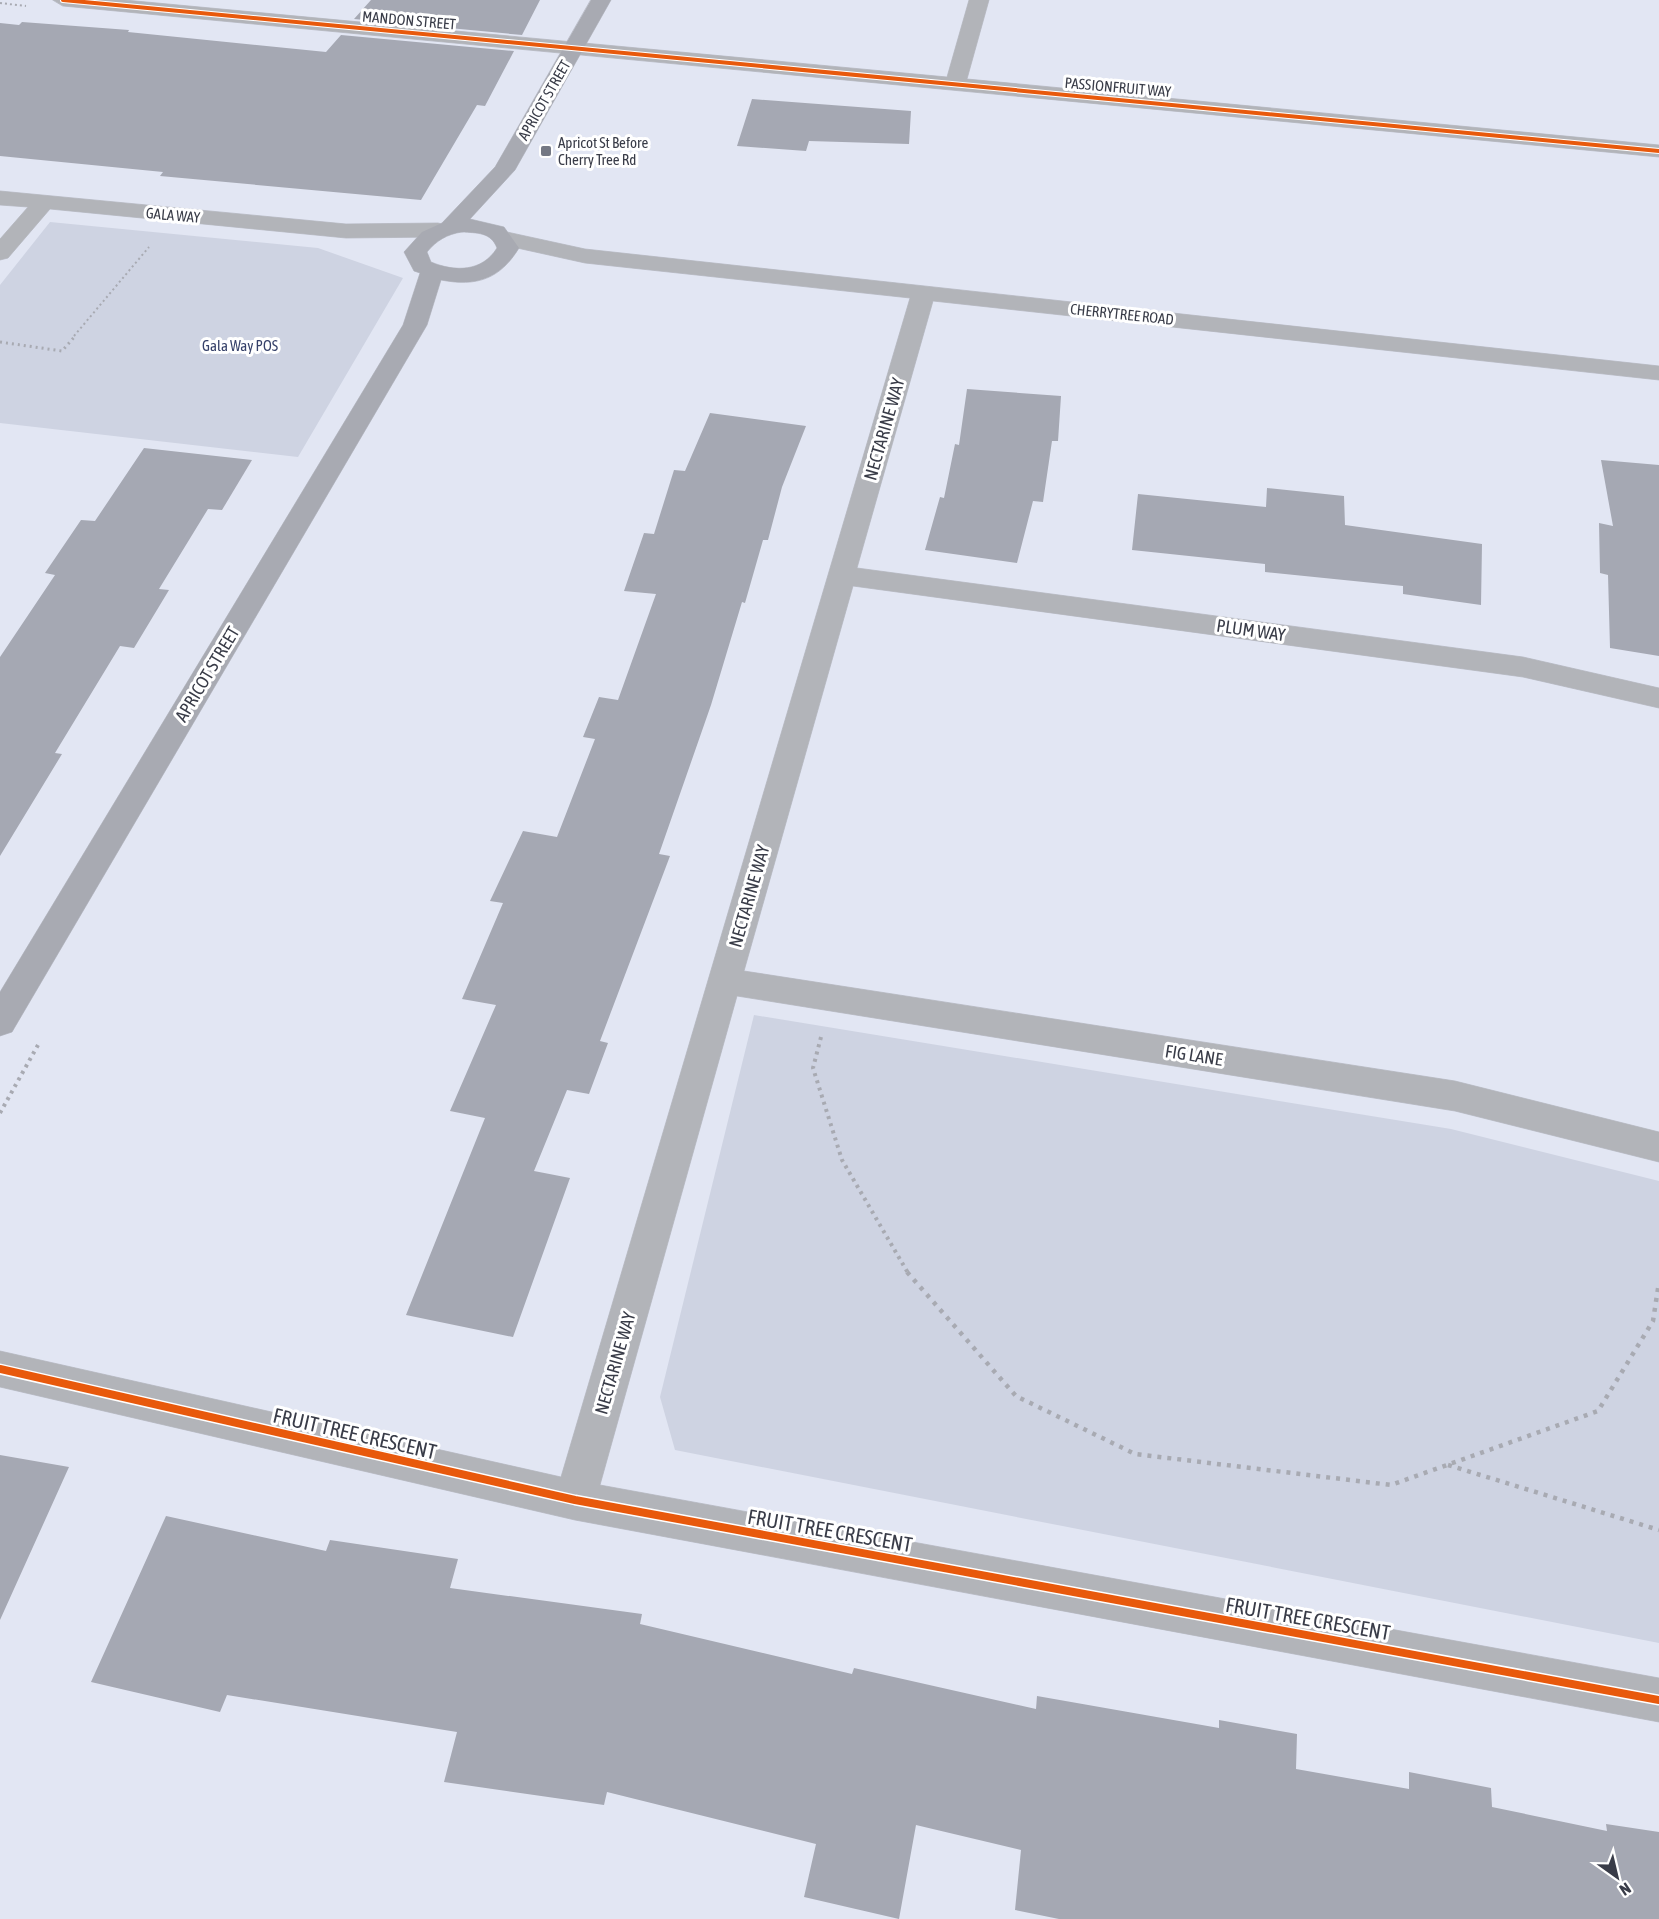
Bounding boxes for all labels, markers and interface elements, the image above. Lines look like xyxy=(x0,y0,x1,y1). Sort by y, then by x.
street label: MANDON STREET xyxy=(361,7,457,33)
street label: APRICOT STREET xyxy=(514,57,574,143)
street label: PASSIONFRUIT WAY xyxy=(1064,74,1172,100)
place label: Apricot St Before Cherry Tree Rd xyxy=(558,134,649,168)
marker: Apricot St Before Cherry Tree Rd xyxy=(539,144,553,158)
street label: GALA WAY xyxy=(145,204,201,226)
street label: CHERRYTREE ROAD xyxy=(1069,300,1175,328)
park label: Gala Way POS xyxy=(202,337,278,354)
street label: NECTARINE WAY xyxy=(859,375,909,483)
street label: PLUM WAY xyxy=(1215,615,1287,645)
street label: APRICOT STREET xyxy=(170,623,244,725)
street label: NECTARINE WAY xyxy=(724,842,774,950)
street label: FIG LANE xyxy=(1164,1040,1225,1070)
street label: NECTARINE WAY xyxy=(590,1309,640,1417)
street label: FRUIT TREE CRESCENT xyxy=(271,1403,439,1463)
street label: FRUIT TREE CRESCENT xyxy=(746,1504,914,1556)
street label: FRUIT TREE CRESCENT xyxy=(1224,1592,1392,1644)
north arrow xyxy=(1587,1847,1647,1907)
text: N xyxy=(1616,1879,1634,1900)

